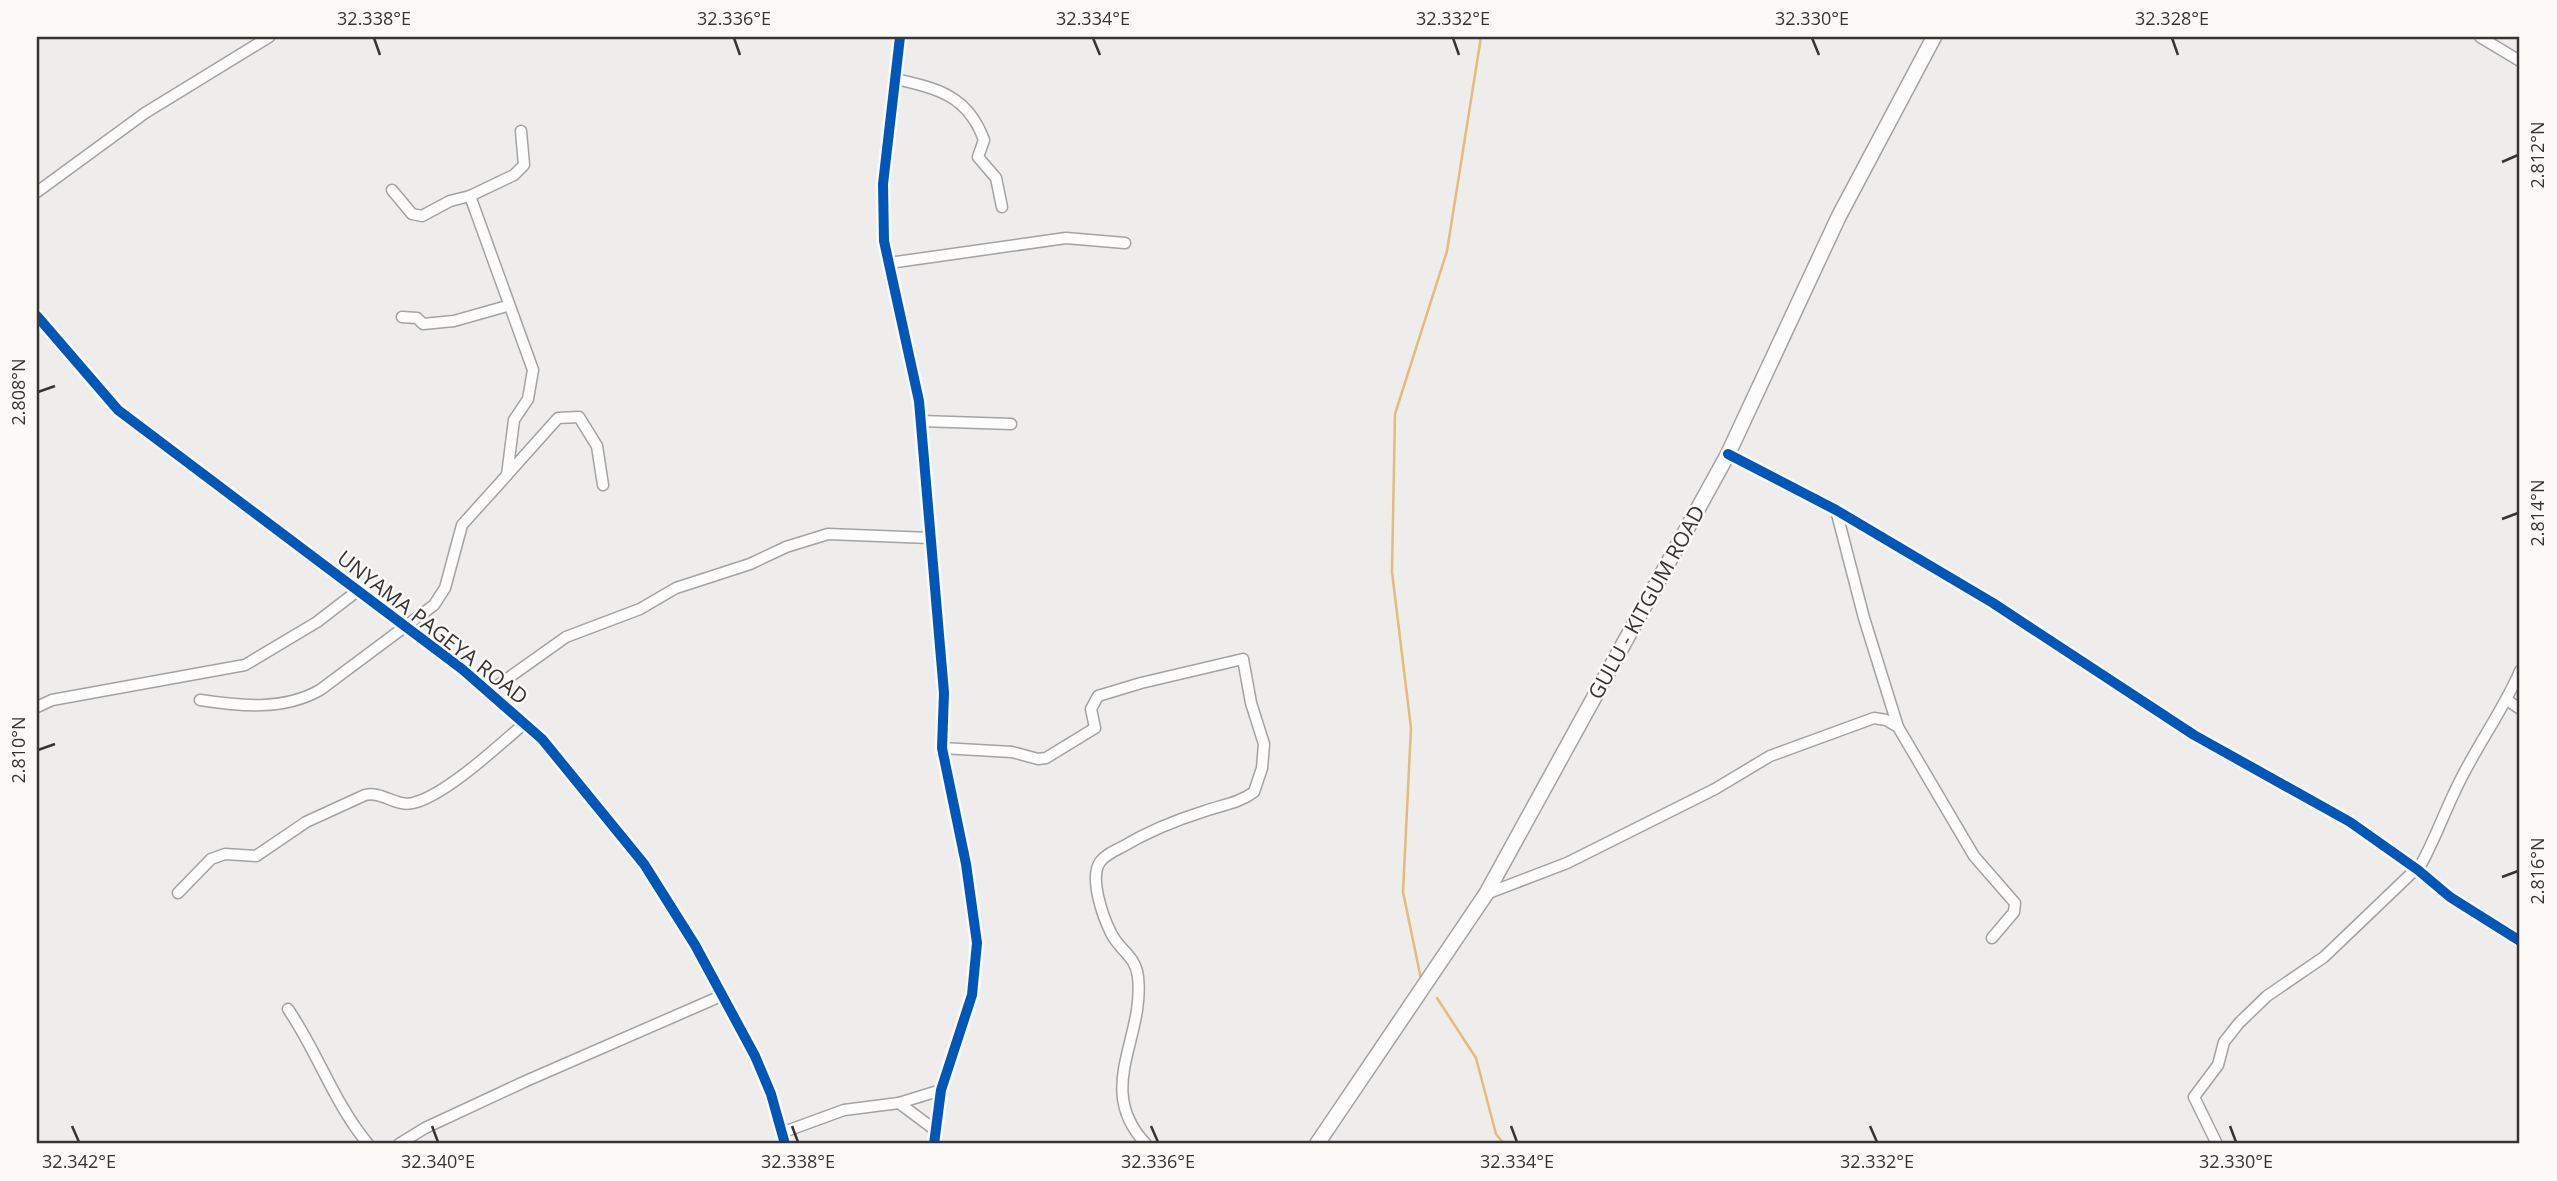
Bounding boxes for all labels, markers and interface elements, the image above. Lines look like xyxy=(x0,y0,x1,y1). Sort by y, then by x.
text: 32.338°E xyxy=(337,6,411,30)
text: 32.336°E xyxy=(697,6,771,30)
text: 32.334°E xyxy=(1056,6,1130,30)
text: 32.332°E xyxy=(1416,6,1490,30)
text: 32.330°E xyxy=(1775,6,1849,30)
text: 32.328°E xyxy=(2135,6,2209,30)
text: 2.812°N xyxy=(2525,121,2549,189)
text: 2.808°N xyxy=(6,358,30,426)
text: 2.814°N xyxy=(2525,479,2549,547)
street label: GULU - KITGUM ROAD xyxy=(1581,500,1711,704)
street label: UNYAMA PAGEYA ROAD xyxy=(332,544,534,710)
text: 2.810°N xyxy=(6,716,30,784)
text: 2.816°N xyxy=(2525,837,2549,905)
text: 32.342°E xyxy=(42,1149,116,1173)
text: 32.340°E xyxy=(401,1149,475,1173)
text: 32.338°E xyxy=(761,1149,835,1173)
text: 32.336°E xyxy=(1121,1149,1195,1173)
text: 32.334°E xyxy=(1480,1149,1554,1173)
text: 32.332°E xyxy=(1840,1149,1914,1173)
text: 32.330°E xyxy=(2199,1149,2273,1173)

